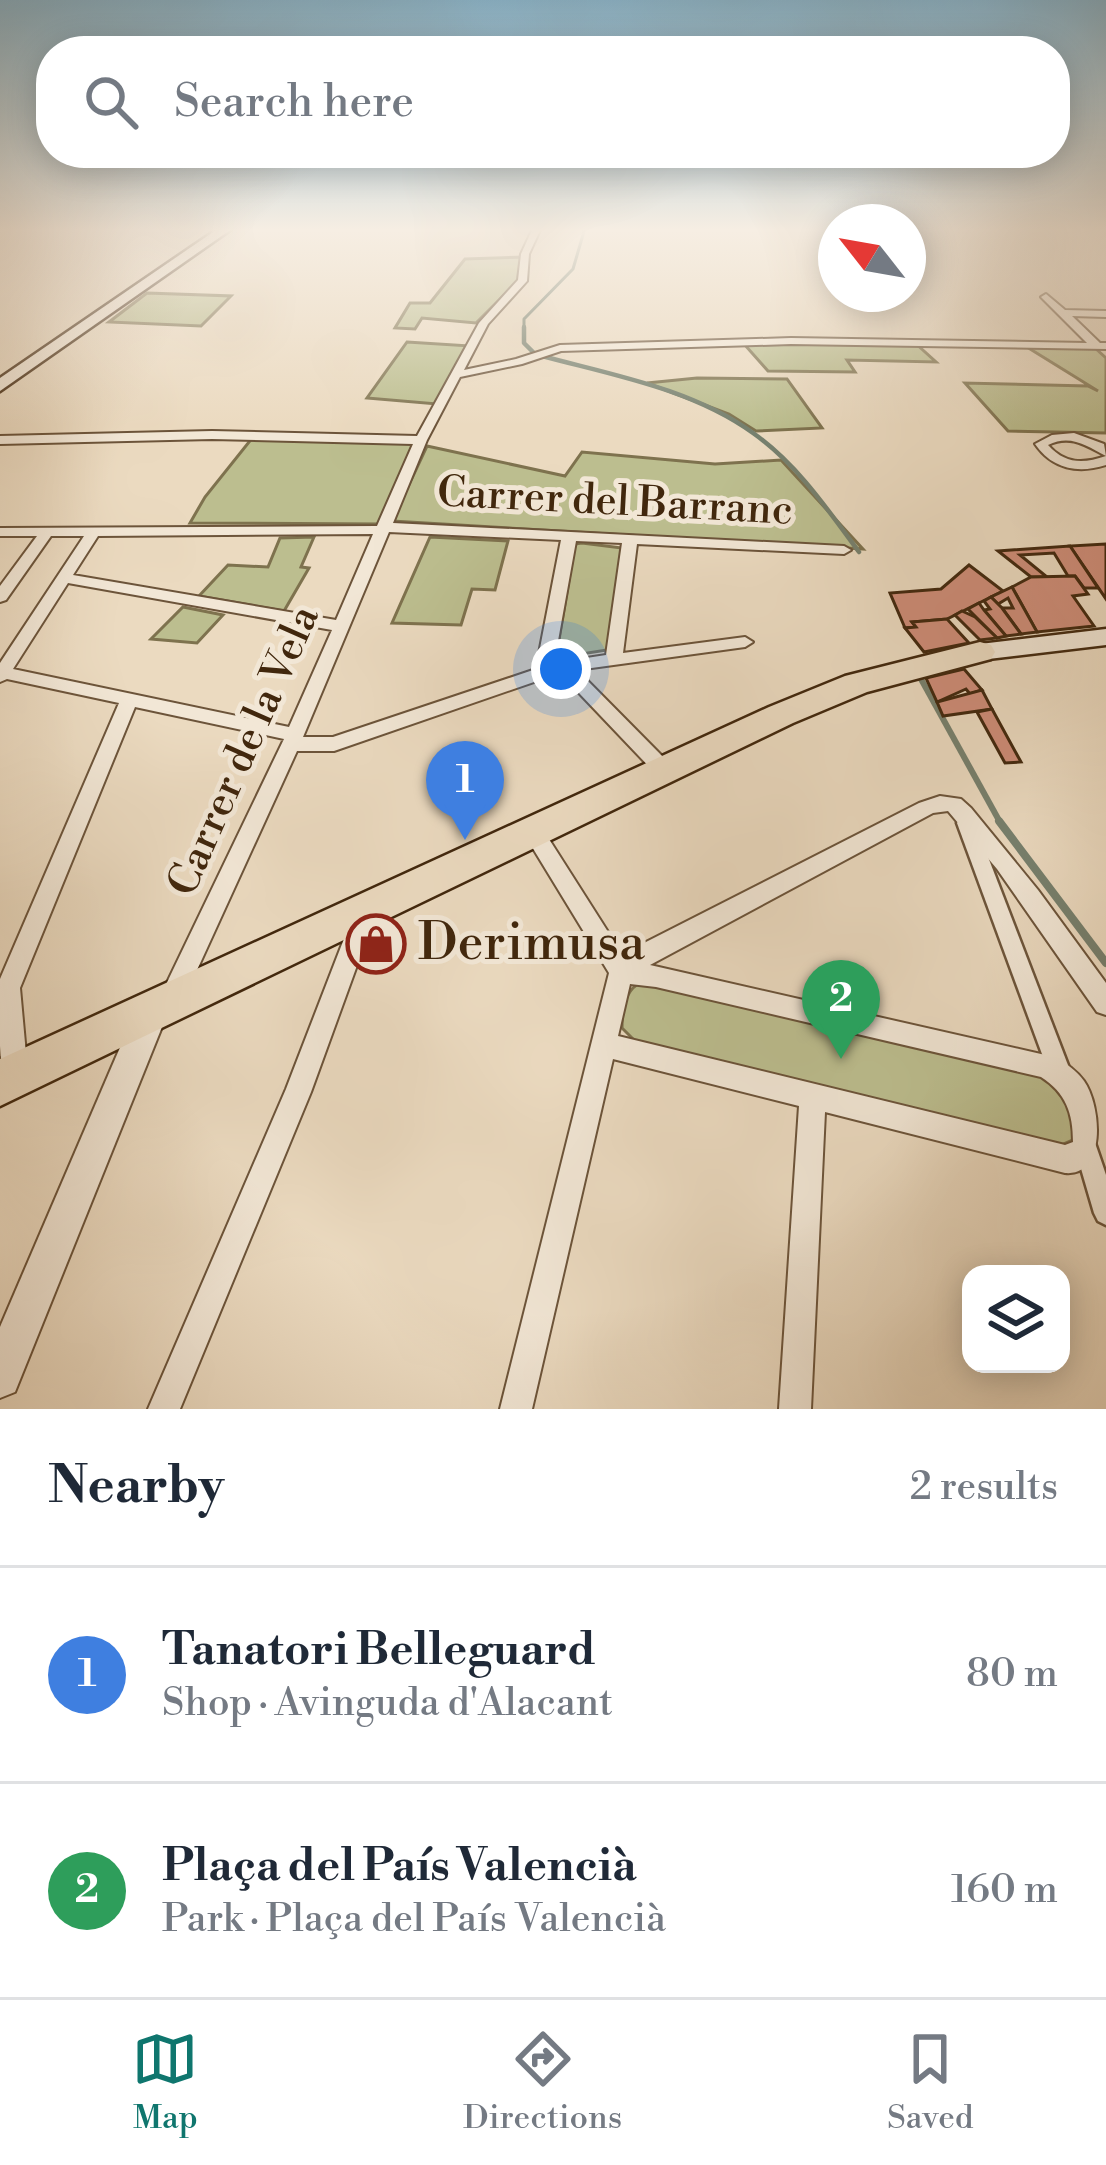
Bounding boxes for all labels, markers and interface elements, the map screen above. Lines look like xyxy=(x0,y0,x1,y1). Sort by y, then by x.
search box xyxy=(36,36,1070,168)
icon: search xyxy=(78,69,144,135)
text: Search here xyxy=(174,74,414,131)
north arrow xyxy=(818,204,926,312)
street label: Carrer del Barranc xyxy=(436,466,794,538)
street label: Carrer de la Vela xyxy=(156,597,332,904)
your location xyxy=(531,639,591,699)
pin: 1 xyxy=(426,741,504,840)
place label: Derimusa xyxy=(418,912,645,976)
shop icon: Derimusa xyxy=(345,913,407,975)
pin: 2 xyxy=(802,960,880,1059)
map controls xyxy=(962,1265,1070,1373)
button: layers xyxy=(962,1265,1070,1373)
text: Nearby xyxy=(48,1455,224,1519)
text: 2 results xyxy=(910,1463,1058,1512)
text: Tanatori Belleguard xyxy=(162,1622,596,1679)
text: 1 xyxy=(78,1650,96,1699)
text: 80 m xyxy=(966,1650,1058,1699)
text: Shop · Avinguda d'Alacant xyxy=(162,1679,613,1728)
text: Plaça del País Valencià xyxy=(162,1838,637,1895)
text: 2 xyxy=(75,1866,99,1915)
text: 160 m xyxy=(951,1866,1058,1915)
text: Park · Plaça del País Valencià xyxy=(162,1895,666,1944)
tab: Map xyxy=(132,2026,198,2139)
tab: Directions xyxy=(463,2026,622,2139)
tab: Saved xyxy=(887,2026,974,2139)

